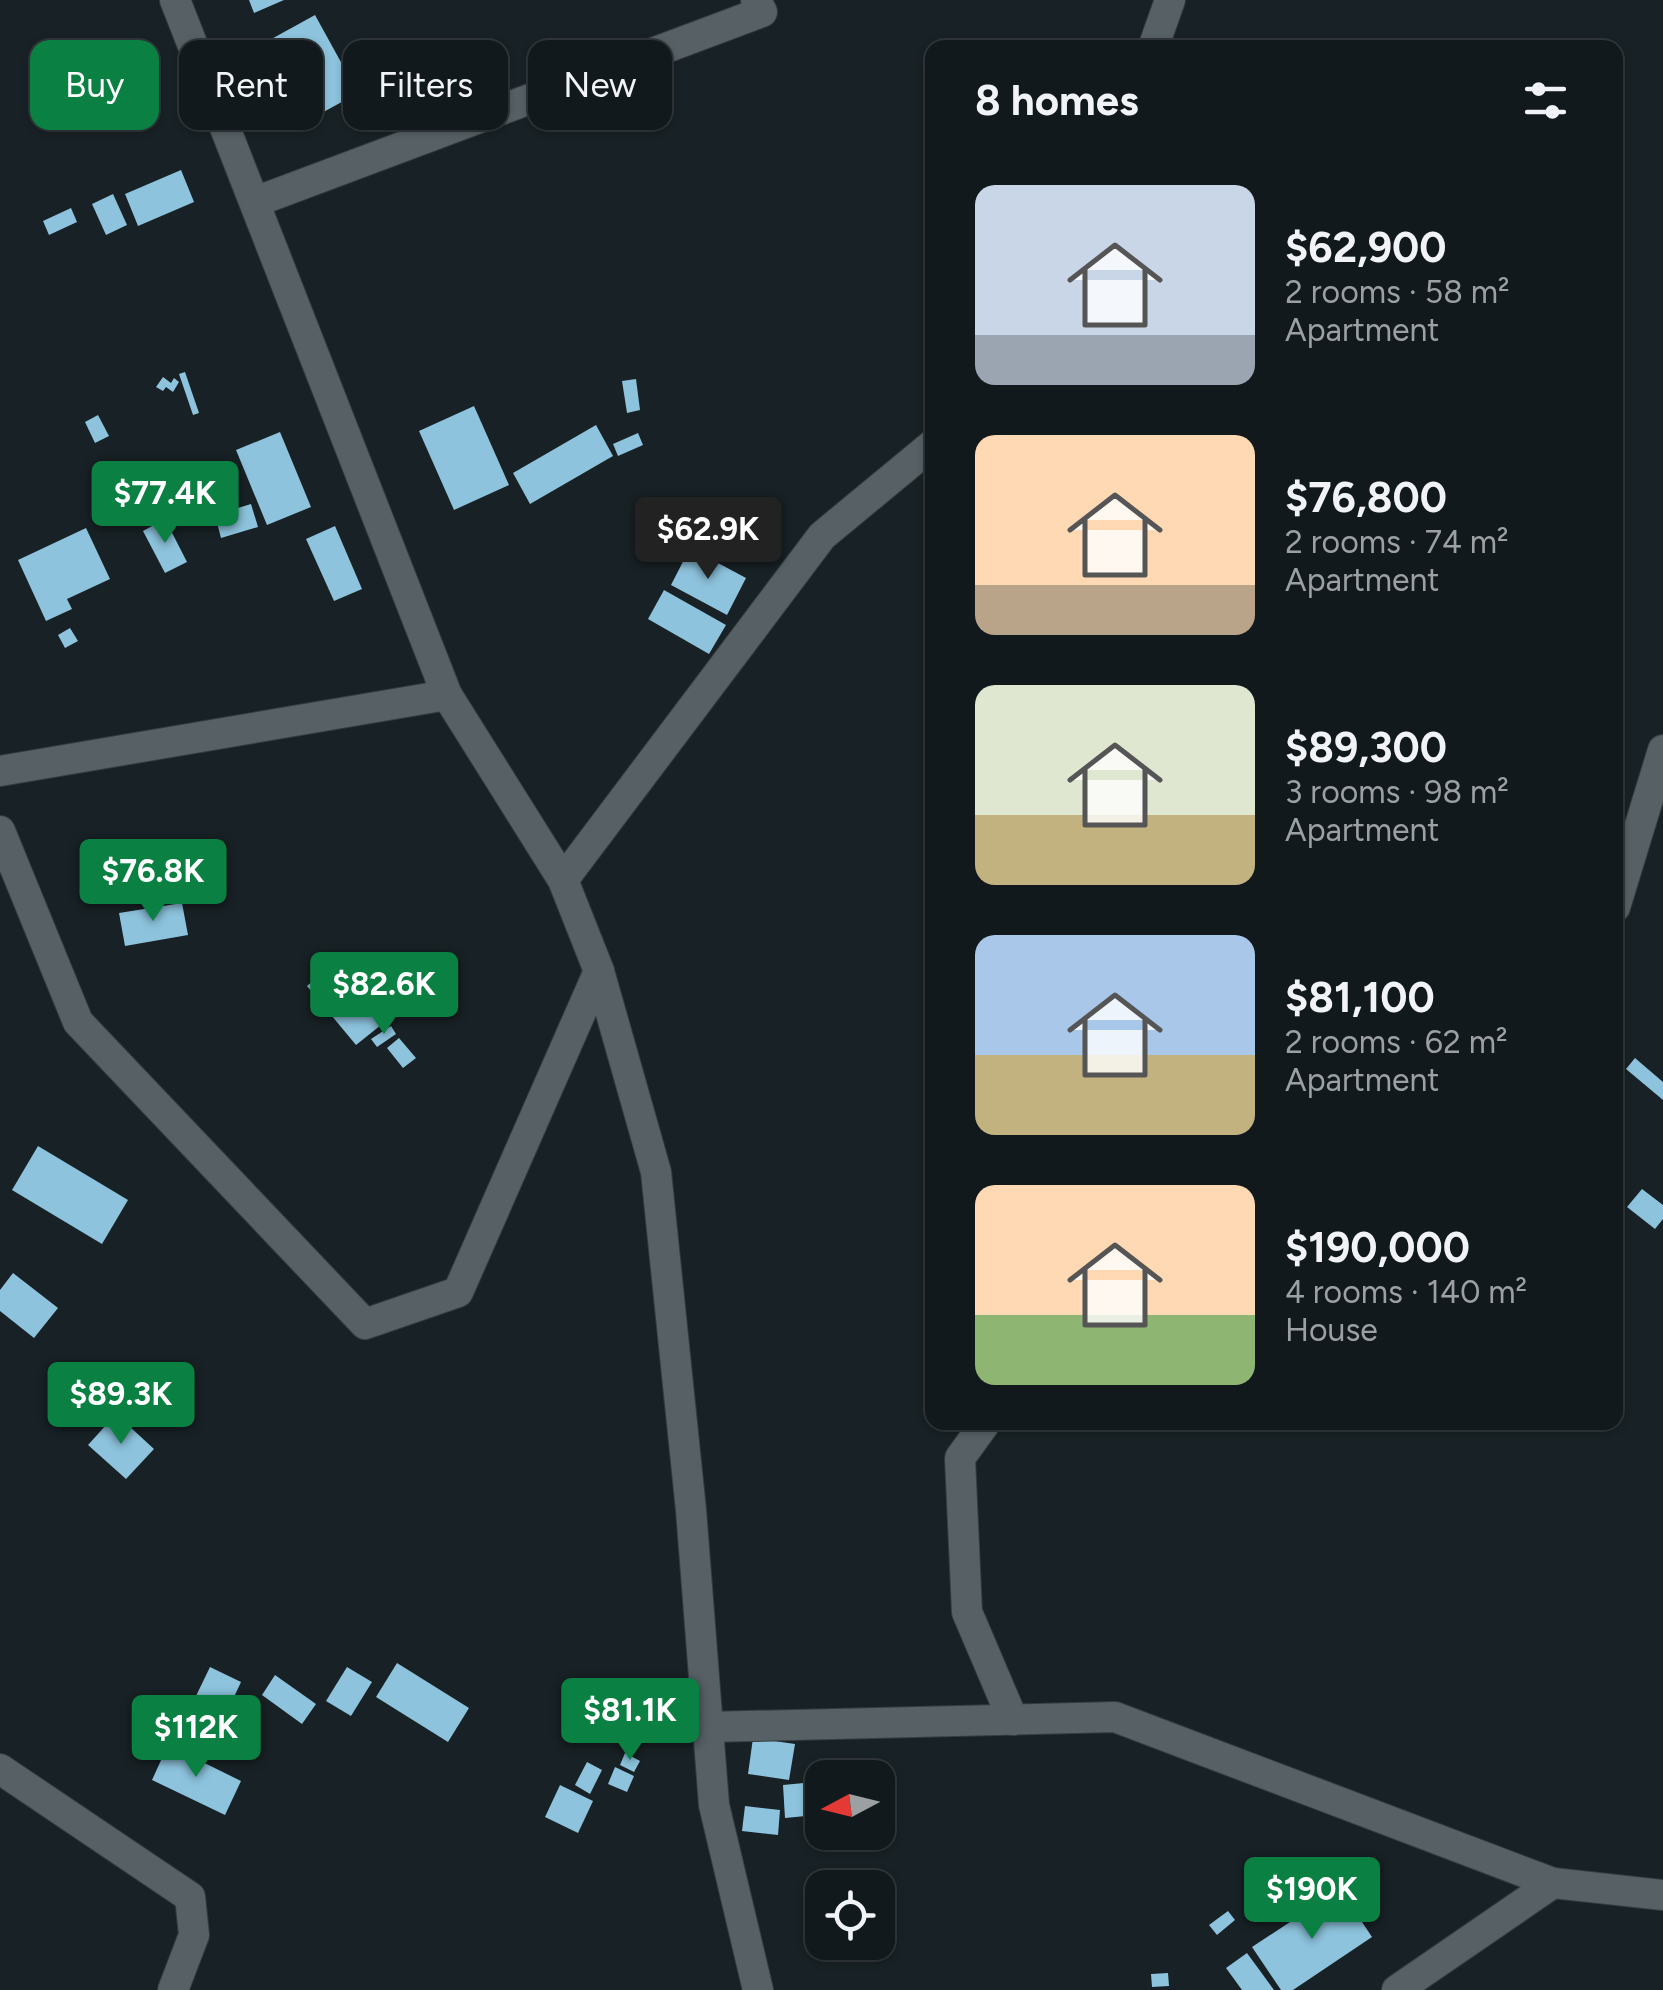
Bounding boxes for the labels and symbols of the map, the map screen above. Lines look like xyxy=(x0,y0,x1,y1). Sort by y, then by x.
pin: $77.4K xyxy=(84,461,246,546)
pin: $62.9K xyxy=(627,497,789,582)
pin: $76.8K xyxy=(72,839,234,924)
pin: $82.6K xyxy=(303,952,465,1037)
pin: $89.3K xyxy=(40,1362,202,1447)
pin: $81.1K xyxy=(549,1678,711,1763)
pin: $112K xyxy=(126,1695,266,1780)
north arrow xyxy=(805,1760,895,1850)
pin: $190K xyxy=(1242,1857,1382,1942)

